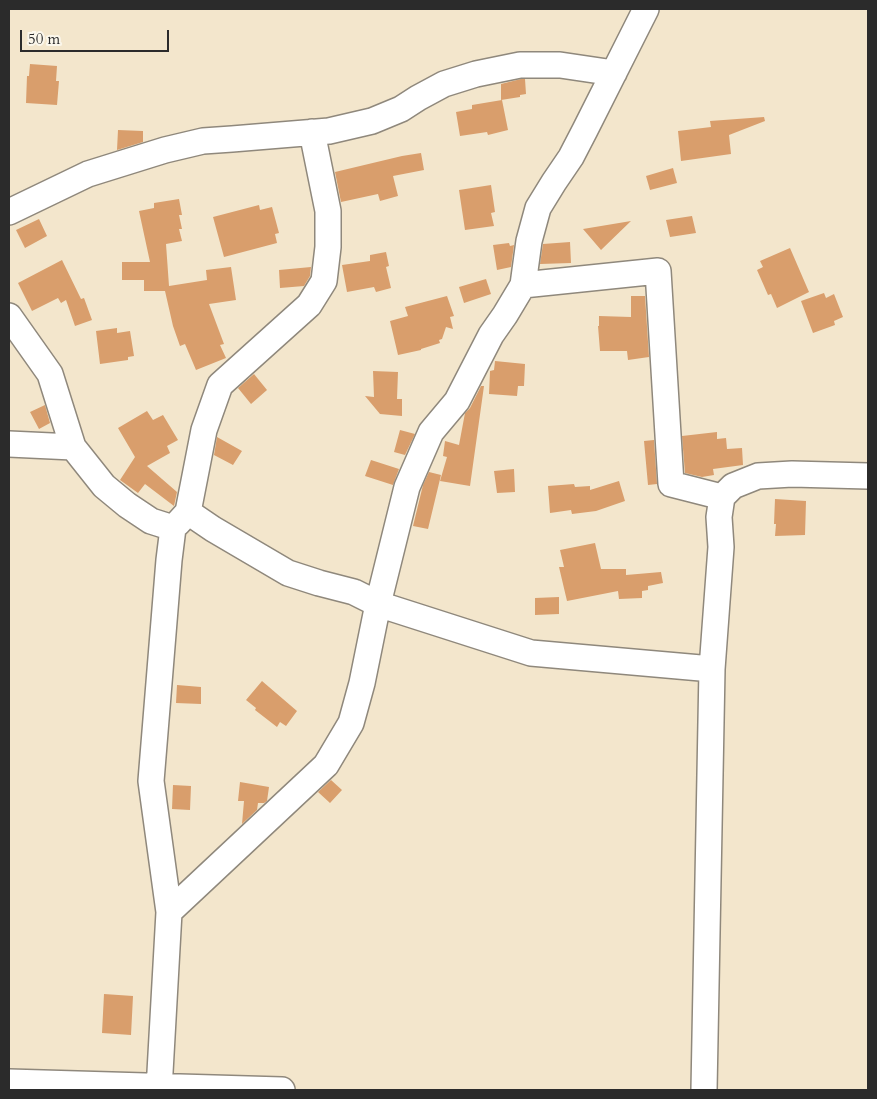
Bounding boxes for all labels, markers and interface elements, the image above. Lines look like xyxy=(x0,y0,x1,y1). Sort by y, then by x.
scale bar xyxy=(22,20,171,52)
text: 50 m xyxy=(28,29,60,49)

